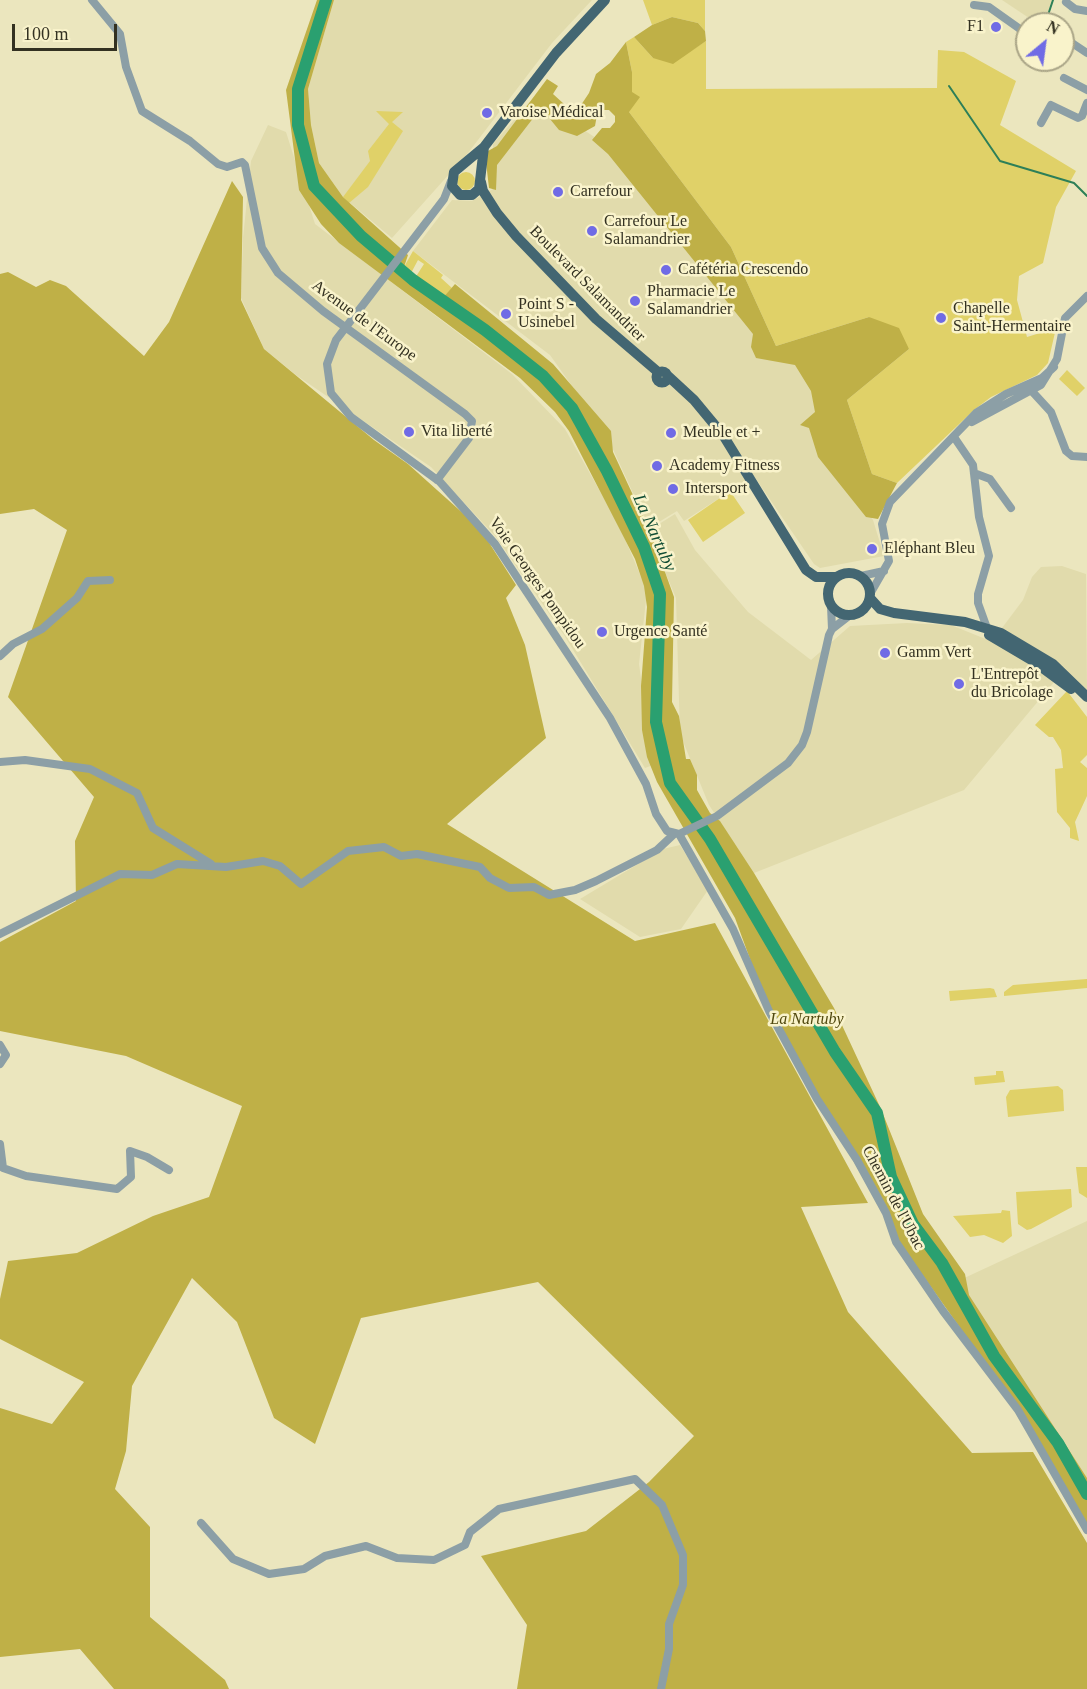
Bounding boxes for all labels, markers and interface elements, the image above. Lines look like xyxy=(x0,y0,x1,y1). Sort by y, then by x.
scale bar xyxy=(15,12,120,50)
north arrow xyxy=(1015,12,1075,72)
place label: F1 xyxy=(967,17,984,37)
text: N xyxy=(1044,17,1062,38)
marker: F1 xyxy=(989,20,1003,34)
text: 100 m xyxy=(23,24,69,44)
place label: Varoise Médical xyxy=(499,103,603,123)
marker: Varoise Médical xyxy=(480,106,494,120)
place label: Carrefour xyxy=(570,182,632,202)
marker: Carrefour xyxy=(551,185,565,199)
place label: Carrefour Le Salamandrier xyxy=(604,212,689,250)
street label: Boulevard Salamandrier xyxy=(525,222,649,346)
marker: Carrefour Le Salamandrier xyxy=(585,224,599,238)
place label: Cafétéria Crescendo xyxy=(678,260,808,280)
marker: Cafétéria Crescendo xyxy=(659,263,673,277)
street label: Avenue de l'Europe xyxy=(308,276,420,366)
place label: Pharmacie Le Salamandrier xyxy=(647,282,735,320)
marker: Pharmacie Le Salamandrier xyxy=(628,294,642,308)
place label: Point S - Usinebel xyxy=(518,295,575,333)
place label: Chapelle Saint-Hermentaire xyxy=(953,299,1071,337)
marker: Point S - Usinebel xyxy=(499,307,513,321)
marker: Chapelle Saint-Hermentaire xyxy=(934,311,948,325)
place label: Vita liberté xyxy=(421,422,492,442)
place label: Meuble et + xyxy=(683,423,760,443)
marker: Vita liberté xyxy=(402,425,416,439)
marker: Meuble et + xyxy=(664,426,678,440)
place label: Academy Fitness xyxy=(669,456,780,476)
marker: Academy Fitness xyxy=(650,459,664,473)
place label: Intersport xyxy=(685,479,747,499)
marker: Intersport xyxy=(666,482,680,496)
water label: La Nartuby xyxy=(627,491,681,575)
street label: Voie Georges Pompidou xyxy=(484,514,590,652)
place label: Eléphant Bleu xyxy=(884,539,975,559)
marker: Eléphant Bleu xyxy=(865,542,879,556)
place label: Urgence Santé xyxy=(614,622,707,642)
marker: Urgence Santé xyxy=(595,625,609,639)
place label: Gamm Vert xyxy=(897,643,971,663)
marker: Gamm Vert xyxy=(878,646,892,660)
place label: L'Entrepôt du Bricolage xyxy=(971,665,1053,703)
marker: L'Entrepôt du Bricolage xyxy=(952,677,966,691)
park label: La Nartuby xyxy=(770,1010,844,1030)
street label: Chemin de l'Ubac xyxy=(858,1143,928,1253)

